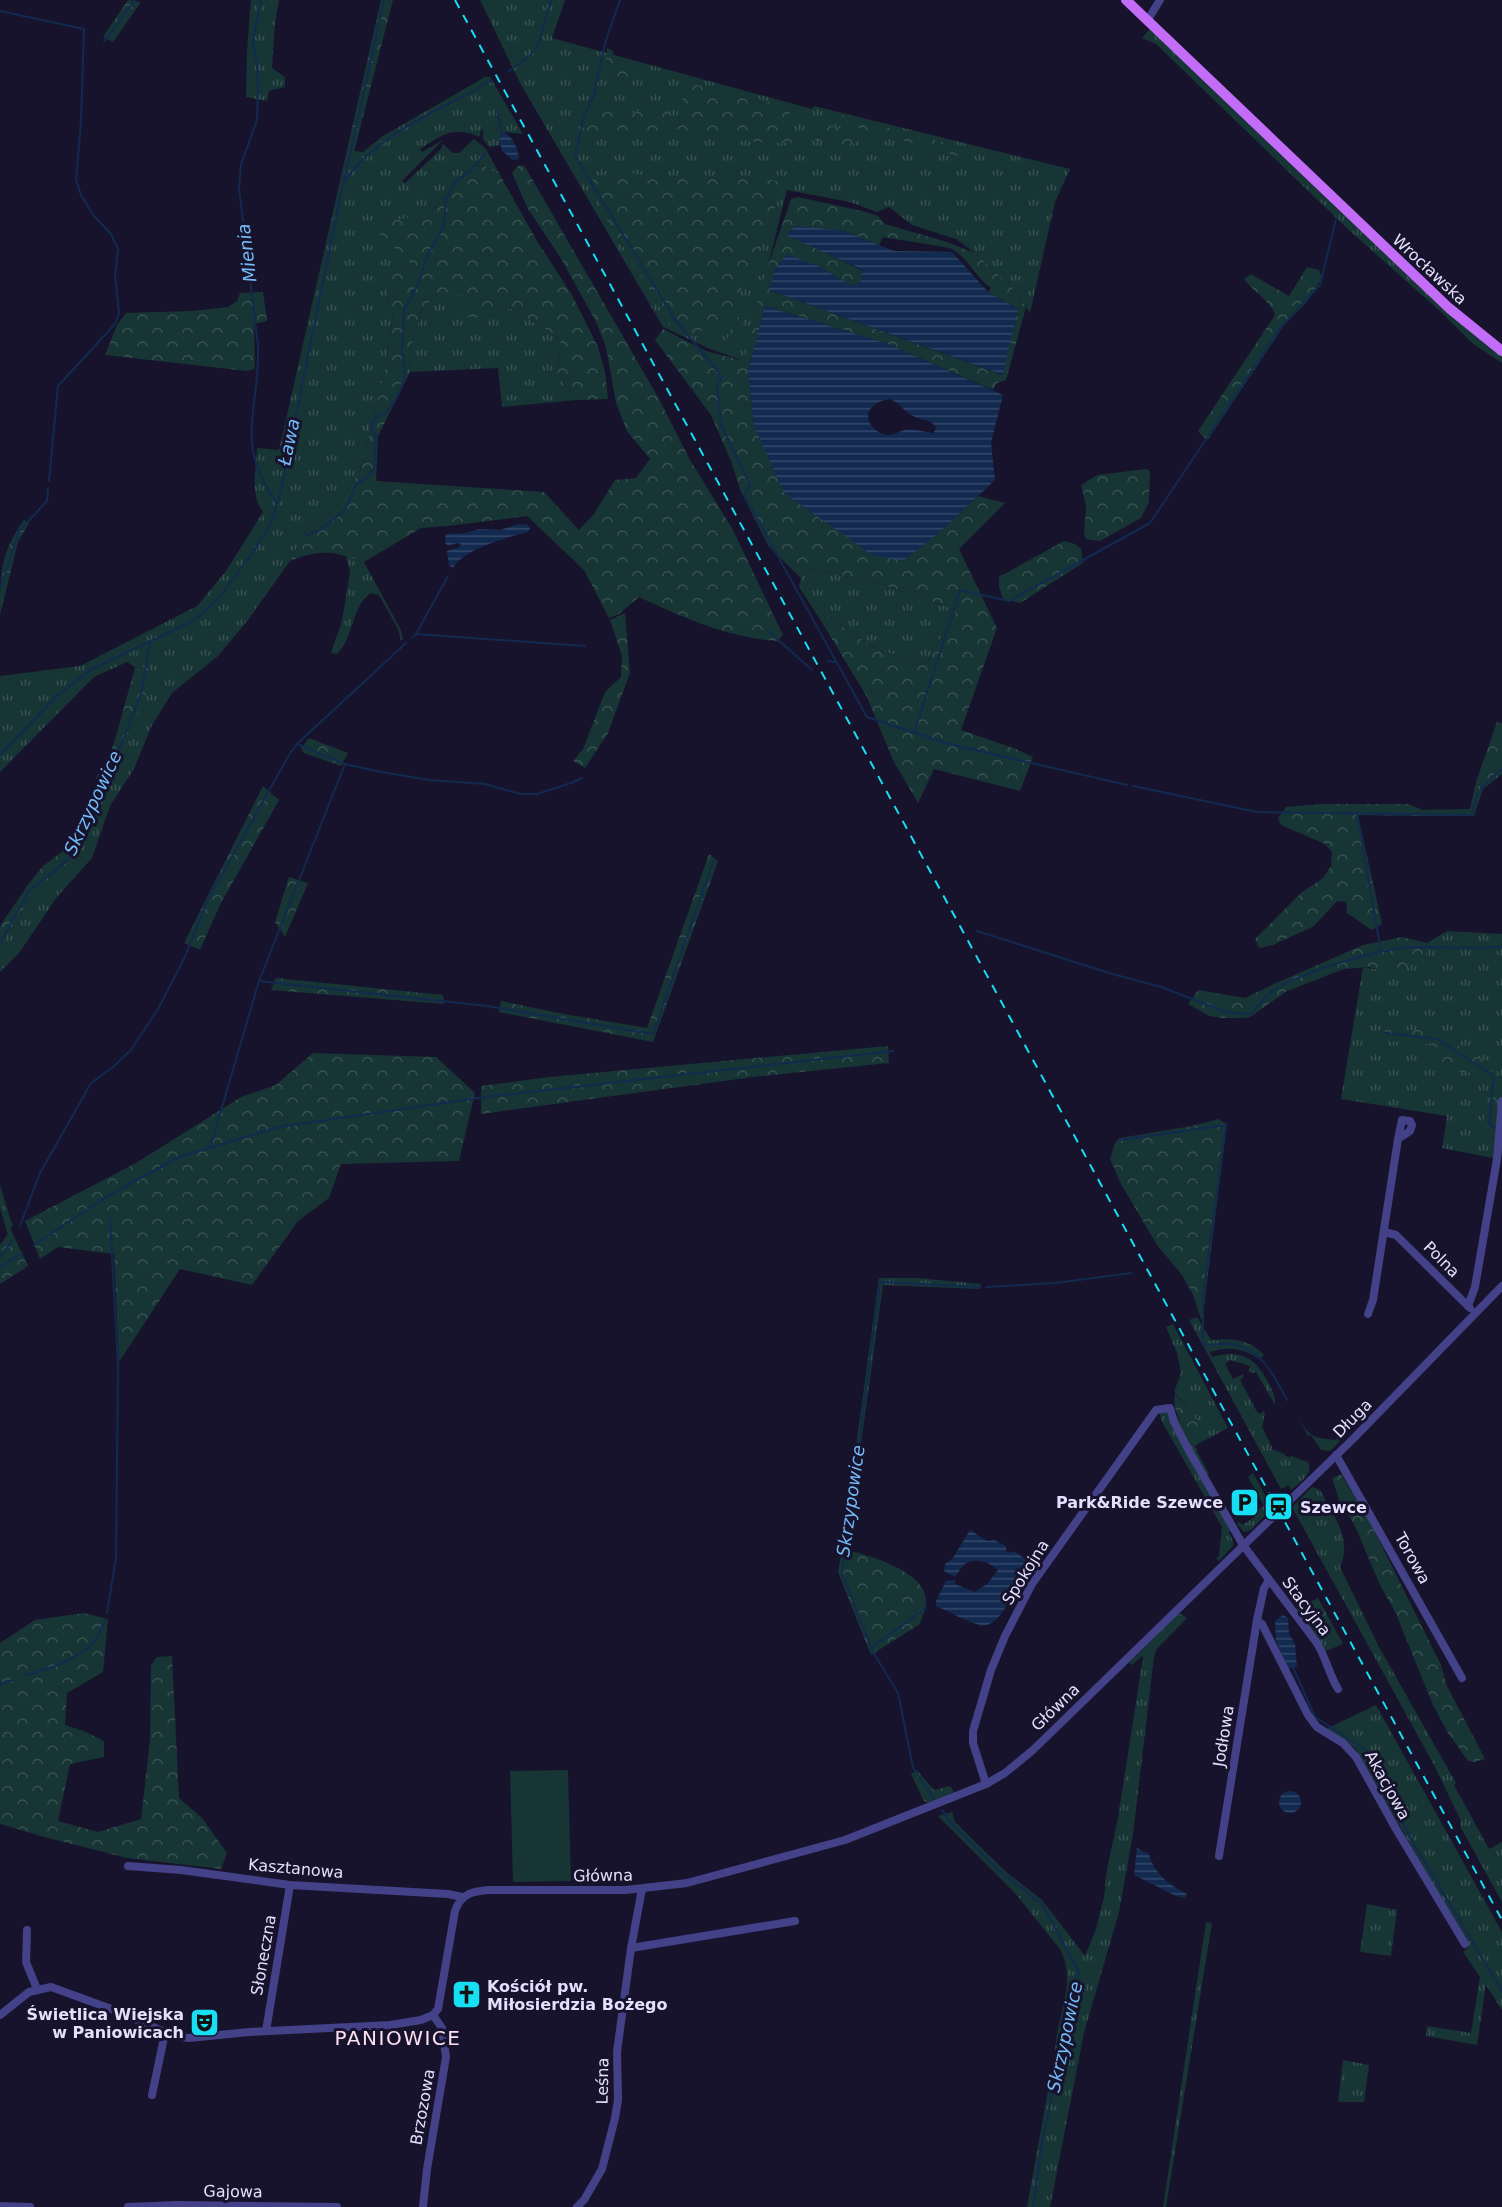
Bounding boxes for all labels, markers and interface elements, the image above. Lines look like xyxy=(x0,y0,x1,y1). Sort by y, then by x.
water label: Mienia xyxy=(232,222,261,284)
street label: Wrocławska xyxy=(1389,230,1471,309)
water label: Ława xyxy=(273,417,304,468)
water label: Skrzypowice xyxy=(59,747,126,858)
street label: Polna xyxy=(1420,1237,1464,1281)
street label: Długa xyxy=(1329,1395,1376,1442)
water label: Skrzypowice xyxy=(832,1444,869,1558)
parking icon: Park&Ride Szewce xyxy=(1228,1486,1260,1518)
station icon: Szewce xyxy=(1263,1491,1295,1523)
place label: Park&Ride Szewce xyxy=(1056,1493,1223,1512)
place label: Szewce xyxy=(1300,1498,1367,1517)
street label: Torowa xyxy=(1390,1528,1434,1587)
street label: Spokojna xyxy=(998,1536,1053,1608)
street label: Stacyjna xyxy=(1278,1573,1335,1640)
street label: Główna xyxy=(1027,1680,1083,1735)
street label: Jodłowa xyxy=(1209,1704,1238,1769)
street label: Akacjowa xyxy=(1361,1748,1414,1823)
street label: Kasztanowa xyxy=(247,1855,344,1882)
street label: Główna xyxy=(573,1865,633,1886)
street label: Słoneczna xyxy=(247,1913,280,1997)
place label: Kościół pw. Miłosierdzia Bożego xyxy=(487,1977,668,2014)
church icon: Kościół pw. Miłosierdzia Bożego xyxy=(450,1979,482,2011)
water label: Skrzypowice xyxy=(1043,1980,1086,2094)
place label: Świetlica Wiejska w Paniowicach xyxy=(26,2005,184,2042)
theatre icon: Świetlica Wiejska w Paniowicach xyxy=(189,2007,221,2039)
district label: PANIOWICE xyxy=(335,2026,461,2050)
street label: Leśna xyxy=(593,2057,612,2105)
street label: Brzozowa xyxy=(406,2068,439,2147)
street label: Gajowa xyxy=(203,2181,263,2202)

